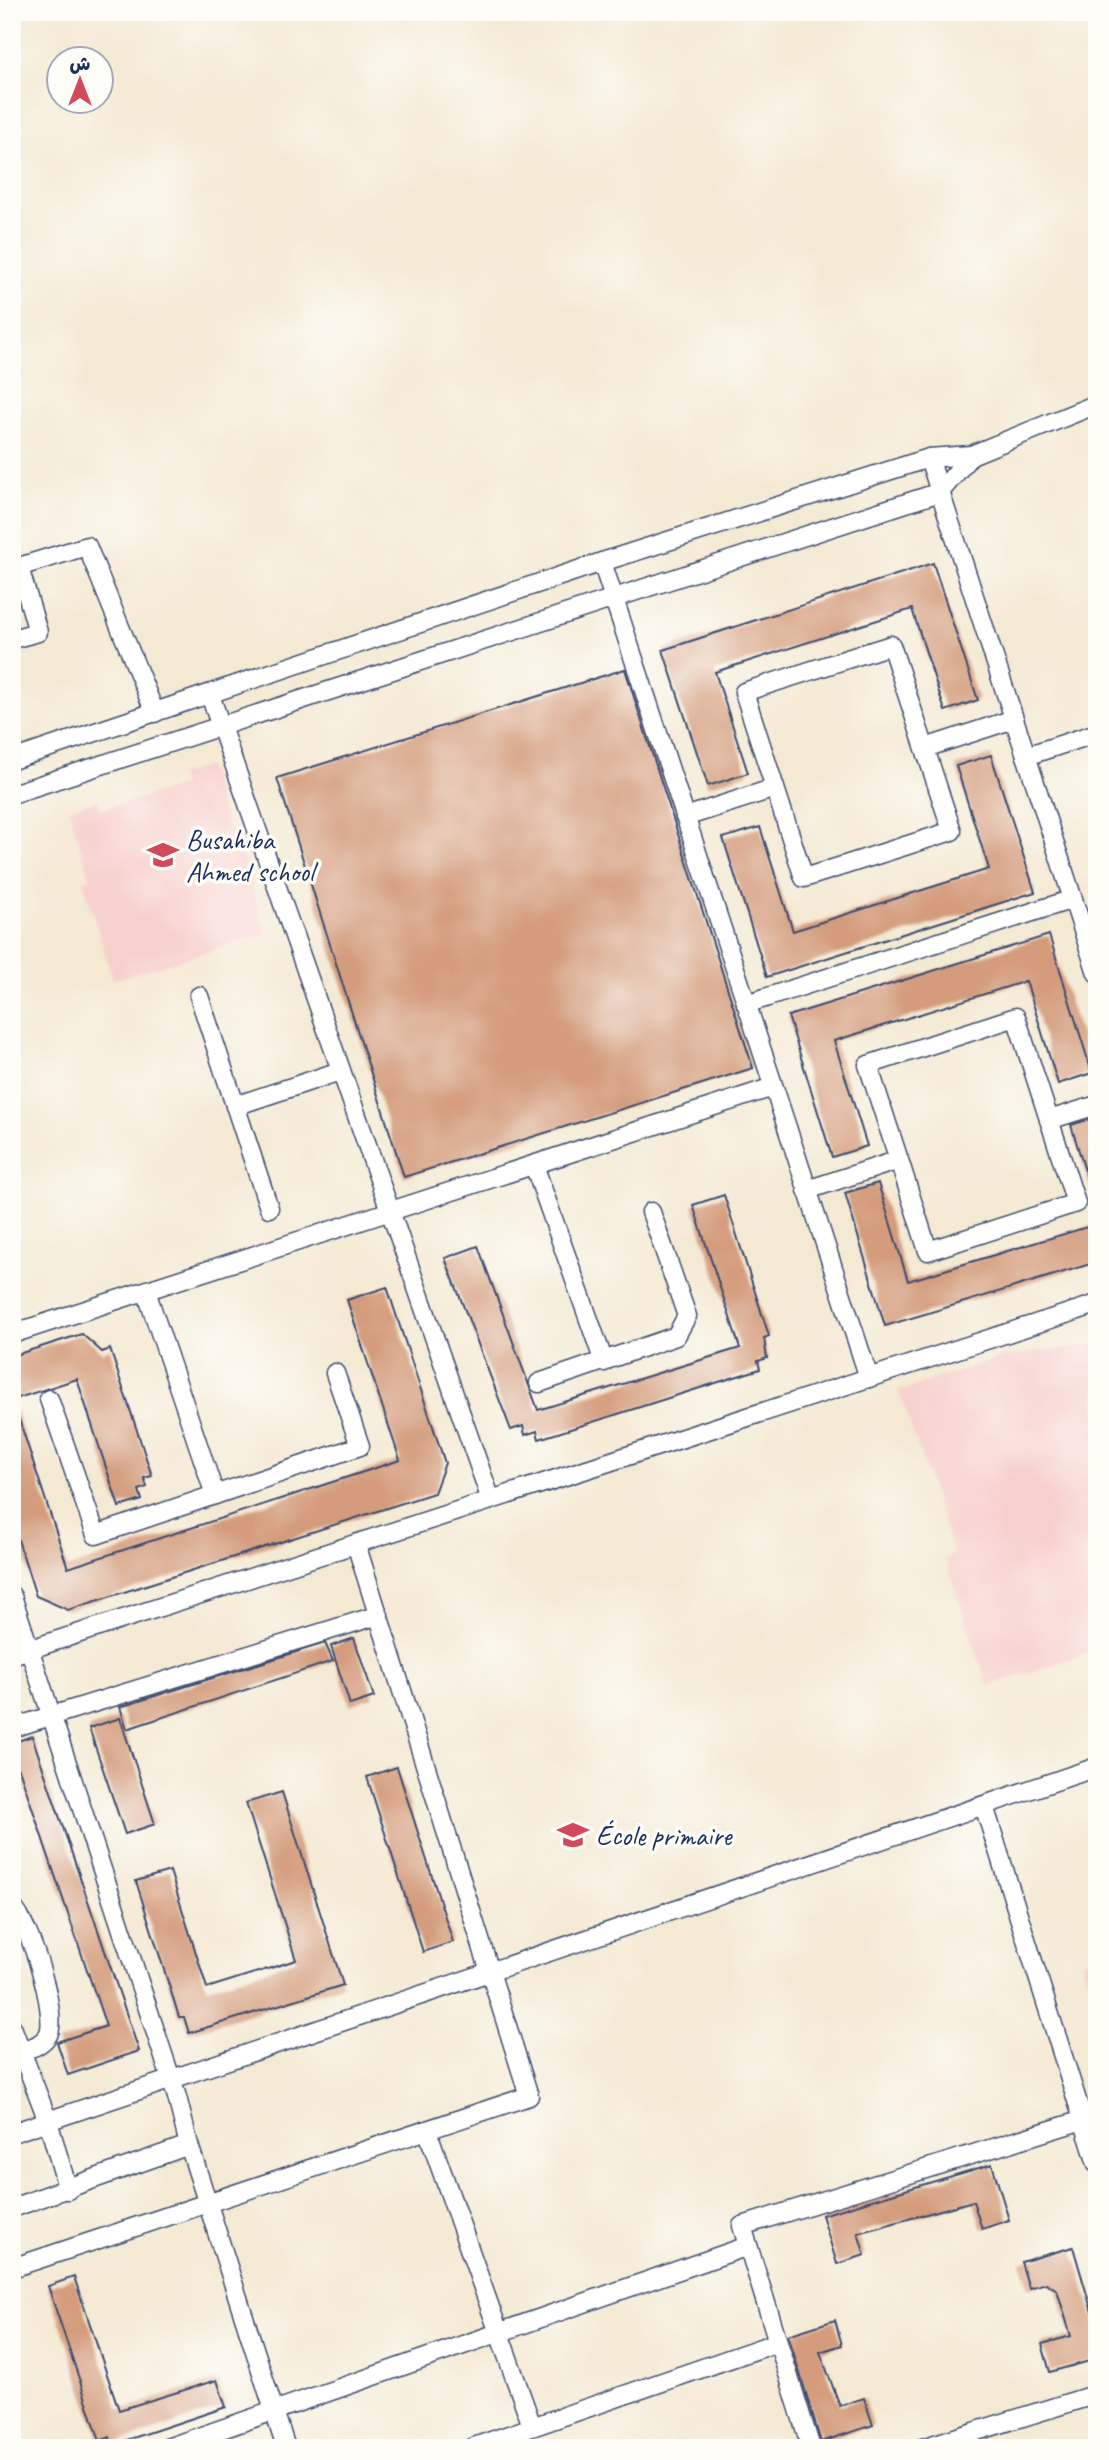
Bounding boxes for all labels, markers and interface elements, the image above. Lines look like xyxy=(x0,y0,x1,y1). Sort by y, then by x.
north arrow xyxy=(46,46,116,116)
text: ش xyxy=(70,52,91,76)
place label: Busahiba Ahmed school xyxy=(186,822,319,889)
school or university icon: Busahiba Ahmed school xyxy=(146,838,180,872)
school or university icon: École primaire xyxy=(556,1818,590,1852)
place label: École primaire xyxy=(596,1818,733,1853)

